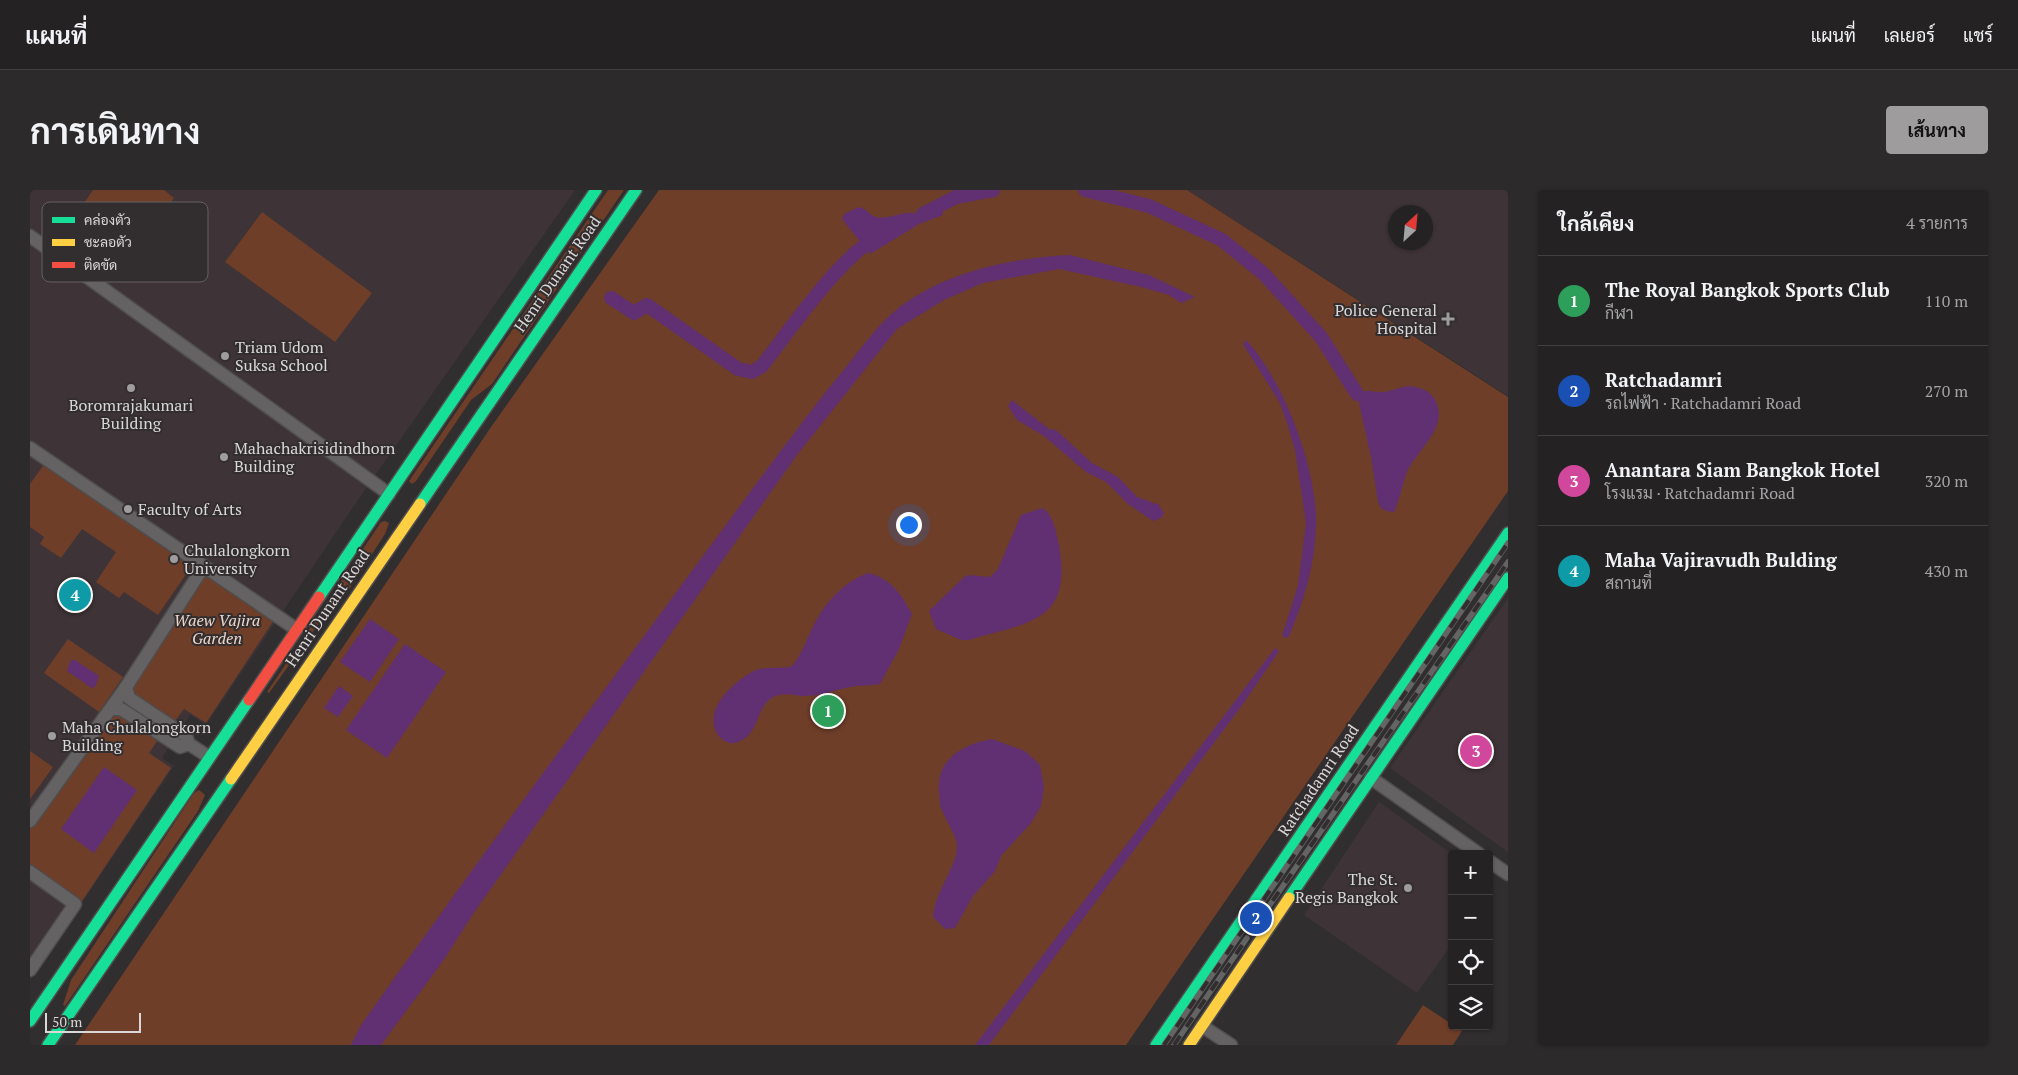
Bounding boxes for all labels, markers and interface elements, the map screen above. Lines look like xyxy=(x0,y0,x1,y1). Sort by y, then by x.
text: แผนที่ xyxy=(25,19,87,51)
text: แผนที่ xyxy=(1811,23,1856,47)
text: เลเยอร์ xyxy=(1884,23,1935,47)
text: แชร์ xyxy=(1963,23,1993,47)
button: เส้นทาง xyxy=(1886,106,1988,154)
text: การเดินทาง xyxy=(30,108,200,154)
legend xyxy=(42,202,208,282)
north arrow xyxy=(1388,205,1433,250)
text: ใกล้เคียง xyxy=(1558,209,1634,237)
text: คล่องตัว xyxy=(84,210,131,229)
street label: Henri Dunant Road xyxy=(509,211,605,336)
text: 4 รายการ xyxy=(1906,212,1968,234)
text: ชะลอตัว xyxy=(84,232,132,251)
text: ติดขัด xyxy=(84,255,117,274)
text: The Royal Bangkok Sports Club xyxy=(1605,277,1890,302)
text: 1 xyxy=(1569,290,1579,312)
text: 110 m xyxy=(1925,290,1968,312)
place label: Police General Hospital xyxy=(1335,299,1437,339)
text: กีฬา xyxy=(1605,302,1634,324)
marker: Police General Hospital xyxy=(1441,312,1455,326)
place label: Triam Udom Suksa School xyxy=(235,336,328,376)
marker: Triam Udom Suksa School xyxy=(219,350,231,362)
text: Ratchadamri xyxy=(1605,367,1722,392)
text: 2 xyxy=(1569,380,1579,402)
text: 270 m xyxy=(1925,380,1968,402)
marker: Boromrajakumari Building xyxy=(125,382,137,394)
text: รถไฟฟ้า · Ratchadamri Road xyxy=(1605,392,1801,414)
place label: Boromrajakumari Building xyxy=(69,394,194,434)
place label: Mahachakrisidindhorn Building xyxy=(234,437,396,477)
marker: Mahachakrisidindhorn Building xyxy=(218,451,230,463)
text: Anantara Siam Bangkok Hotel xyxy=(1605,457,1880,482)
text: 3 xyxy=(1569,470,1579,492)
text: 320 m xyxy=(1925,470,1968,492)
text: โรงแรม · Ratchadamri Road xyxy=(1605,482,1795,504)
place label: Faculty of Arts xyxy=(138,498,242,520)
marker: Faculty of Arts xyxy=(122,503,134,515)
your location xyxy=(896,512,922,538)
place label: Chulalongkorn University xyxy=(184,539,290,579)
street label: Henri Dunant Road xyxy=(280,545,375,671)
text: Maha Vajiravudh Bulding xyxy=(1605,547,1837,572)
marker: Chulalongkorn University xyxy=(168,553,180,565)
text: 4 xyxy=(1569,560,1579,582)
text: 430 m xyxy=(1925,560,1968,582)
text: สถานที่ xyxy=(1605,572,1652,594)
pin: 4 xyxy=(59,576,91,614)
park label: Waew Vajira Garden xyxy=(174,609,260,649)
pin: 1 xyxy=(812,692,844,730)
place label: Maha Chulalongkorn Building xyxy=(62,716,212,756)
street label: Ratchadamri Road xyxy=(1272,720,1364,840)
marker: Maha Chulalongkorn Building xyxy=(46,730,58,742)
pin: 3 xyxy=(1460,732,1492,770)
map controls xyxy=(1448,850,1493,1030)
button: + xyxy=(1448,850,1493,895)
place label: The St. Regis Bangkok xyxy=(1295,868,1399,908)
marker: The St. Regis Bangkok xyxy=(1402,882,1414,894)
button: − xyxy=(1448,895,1493,940)
pin: 2 xyxy=(1240,899,1272,937)
button: locate xyxy=(1448,940,1493,985)
button: layers xyxy=(1448,985,1493,1030)
scale bar xyxy=(45,1010,141,1033)
text: 50 m xyxy=(52,1012,82,1031)

